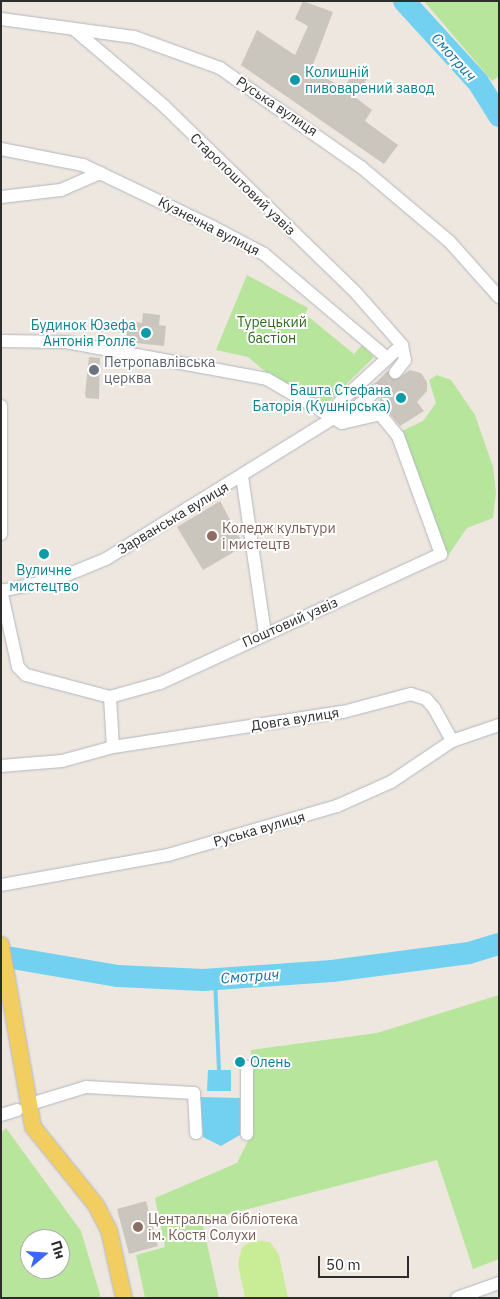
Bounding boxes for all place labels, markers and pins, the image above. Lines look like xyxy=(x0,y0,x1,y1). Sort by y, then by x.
place label: Колишній пивоварений завод xyxy=(305,64,434,96)
marker: Колишній пивоварений завод xyxy=(289,74,301,86)
place label: Будинок Юзефа Антонія Роллє xyxy=(31,317,136,350)
marker: Будинок Юзефа Антонія Роллє xyxy=(140,327,152,339)
place label: Петропавлівська церква xyxy=(104,354,216,387)
marker: Петропавлівська церква xyxy=(88,364,100,376)
place label: Башта Стефана Баторія (Кушнірська) xyxy=(253,382,391,414)
marker: Башта Стефана Баторія (Кушнірська) xyxy=(395,392,407,404)
place label: Коледж культури і мистецтв xyxy=(222,520,336,552)
marker: Коледж культури і мистецтв xyxy=(206,530,218,542)
marker: Вуличне мистецтво xyxy=(38,548,50,560)
place label: Вуличне мистецтво xyxy=(9,562,79,594)
place label: Олень xyxy=(250,1054,291,1070)
marker: Олень xyxy=(234,1056,246,1068)
place label: Центральна бібліотека ім. Костя Солухи xyxy=(148,1211,298,1244)
marker: Центральна бібліотека ім. Костя Солухи xyxy=(132,1221,144,1233)

